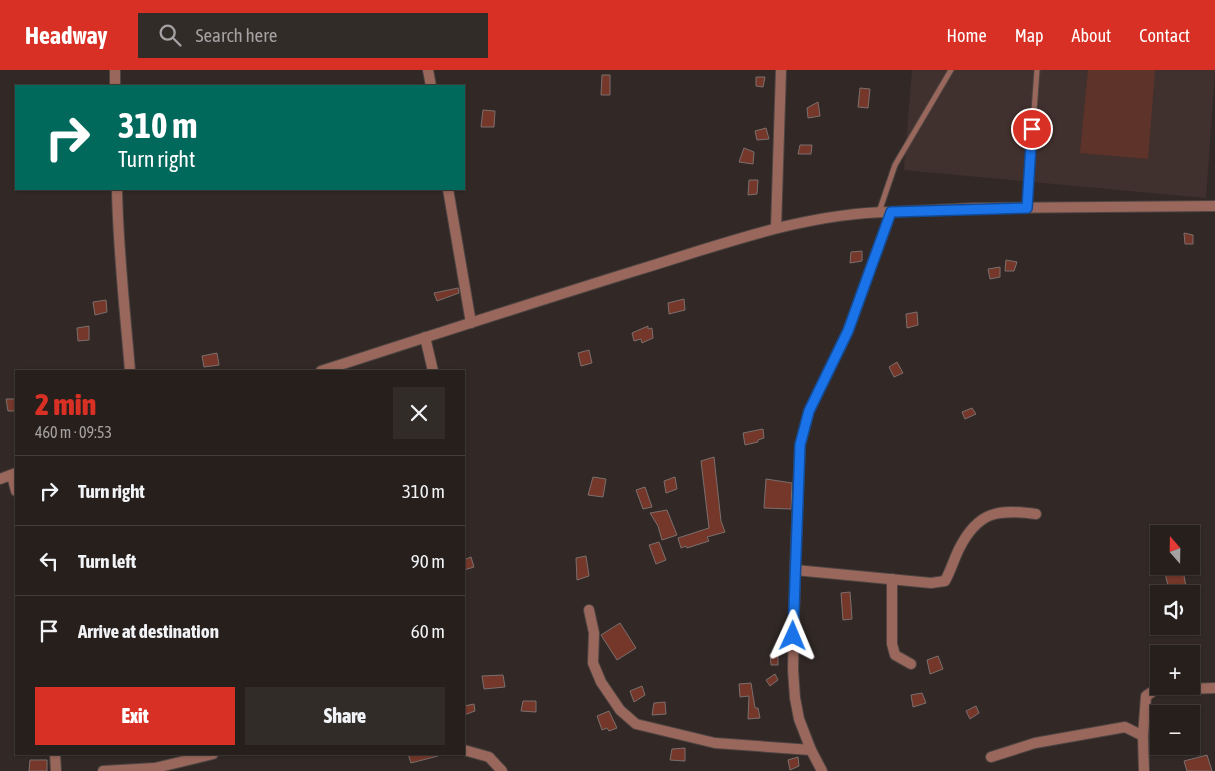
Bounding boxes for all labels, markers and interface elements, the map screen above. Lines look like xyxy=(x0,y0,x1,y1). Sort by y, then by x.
search box xyxy=(138,13,488,58)
icon: search xyxy=(156,21,184,49)
text: Headway xyxy=(25,22,108,49)
text: Search here xyxy=(196,24,277,46)
text: Home xyxy=(947,25,987,46)
text: Map xyxy=(1015,25,1044,46)
text: About xyxy=(1072,25,1111,46)
text: Contact xyxy=(1139,25,1190,46)
icon: right xyxy=(35,105,100,170)
text: 310 m xyxy=(118,105,197,145)
pin xyxy=(1011,108,1053,150)
icon: arrive xyxy=(1018,115,1046,143)
text: Turn right xyxy=(118,146,195,172)
text: 2 min xyxy=(35,387,96,421)
button: close xyxy=(393,387,445,439)
text: 460 m · 09:53 xyxy=(35,423,112,441)
icon: right xyxy=(35,477,63,505)
text: Turn right xyxy=(78,480,145,502)
text: 310 m xyxy=(402,480,445,502)
north arrow xyxy=(1150,525,1200,575)
map controls xyxy=(1150,525,1200,755)
icon: left xyxy=(35,547,63,575)
text: Turn left xyxy=(78,550,136,572)
text: 90 m xyxy=(411,550,445,572)
button: sound xyxy=(1150,585,1200,635)
position arrow xyxy=(766,609,818,661)
icon: arrive xyxy=(35,617,63,645)
text: Arrive at destination xyxy=(78,620,219,642)
text: 60 m xyxy=(411,620,445,642)
button: + xyxy=(1150,645,1200,695)
button: Exit xyxy=(35,687,235,745)
button: Share xyxy=(245,687,445,745)
button: − xyxy=(1150,705,1200,755)

